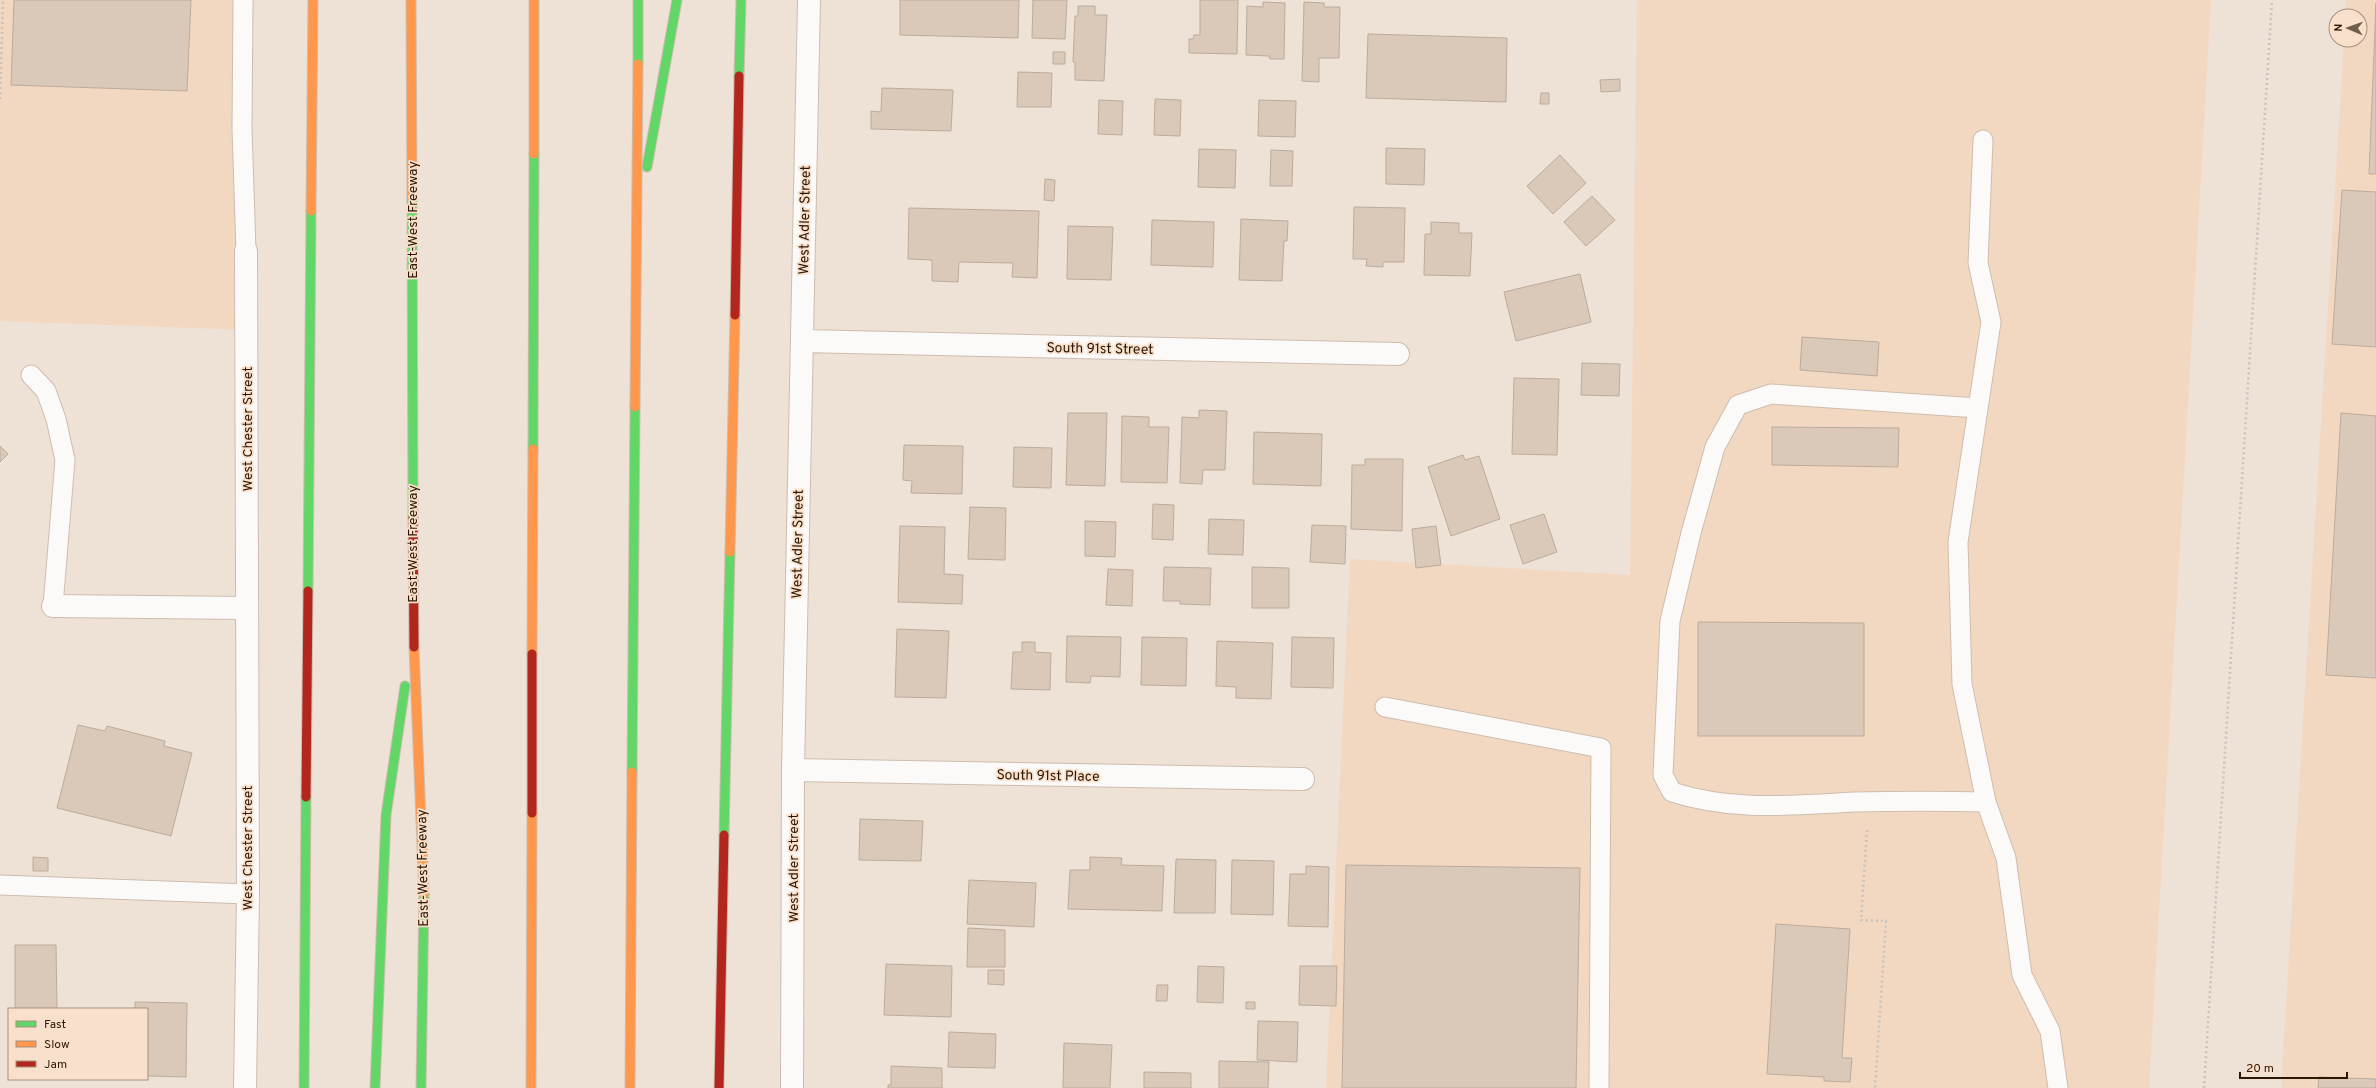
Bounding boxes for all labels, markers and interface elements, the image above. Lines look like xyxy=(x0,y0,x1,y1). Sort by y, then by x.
north arrow xyxy=(2328,8,2368,48)
text: N xyxy=(2332,23,2346,32)
street label: East-West Freeway xyxy=(405,161,422,279)
street label: West Adler Street xyxy=(796,165,815,275)
street label: South 91st Street xyxy=(1046,340,1154,359)
street label: West Chester Street xyxy=(240,367,257,491)
street label: East-West Freeway xyxy=(405,485,422,603)
street label: West Adler Street xyxy=(789,489,808,599)
street label: South 91st Place xyxy=(996,767,1100,786)
street label: West Chester Street xyxy=(240,786,257,910)
street label: East-West Freeway xyxy=(414,809,433,927)
street label: West Adler Street xyxy=(786,813,803,923)
legend xyxy=(8,1008,148,1080)
text: Fast xyxy=(44,1017,66,1033)
text: Slow xyxy=(44,1037,70,1053)
scale bar xyxy=(2240,1054,2347,1080)
text: Jam xyxy=(44,1057,67,1073)
text: 20 m xyxy=(2246,1061,2274,1077)

